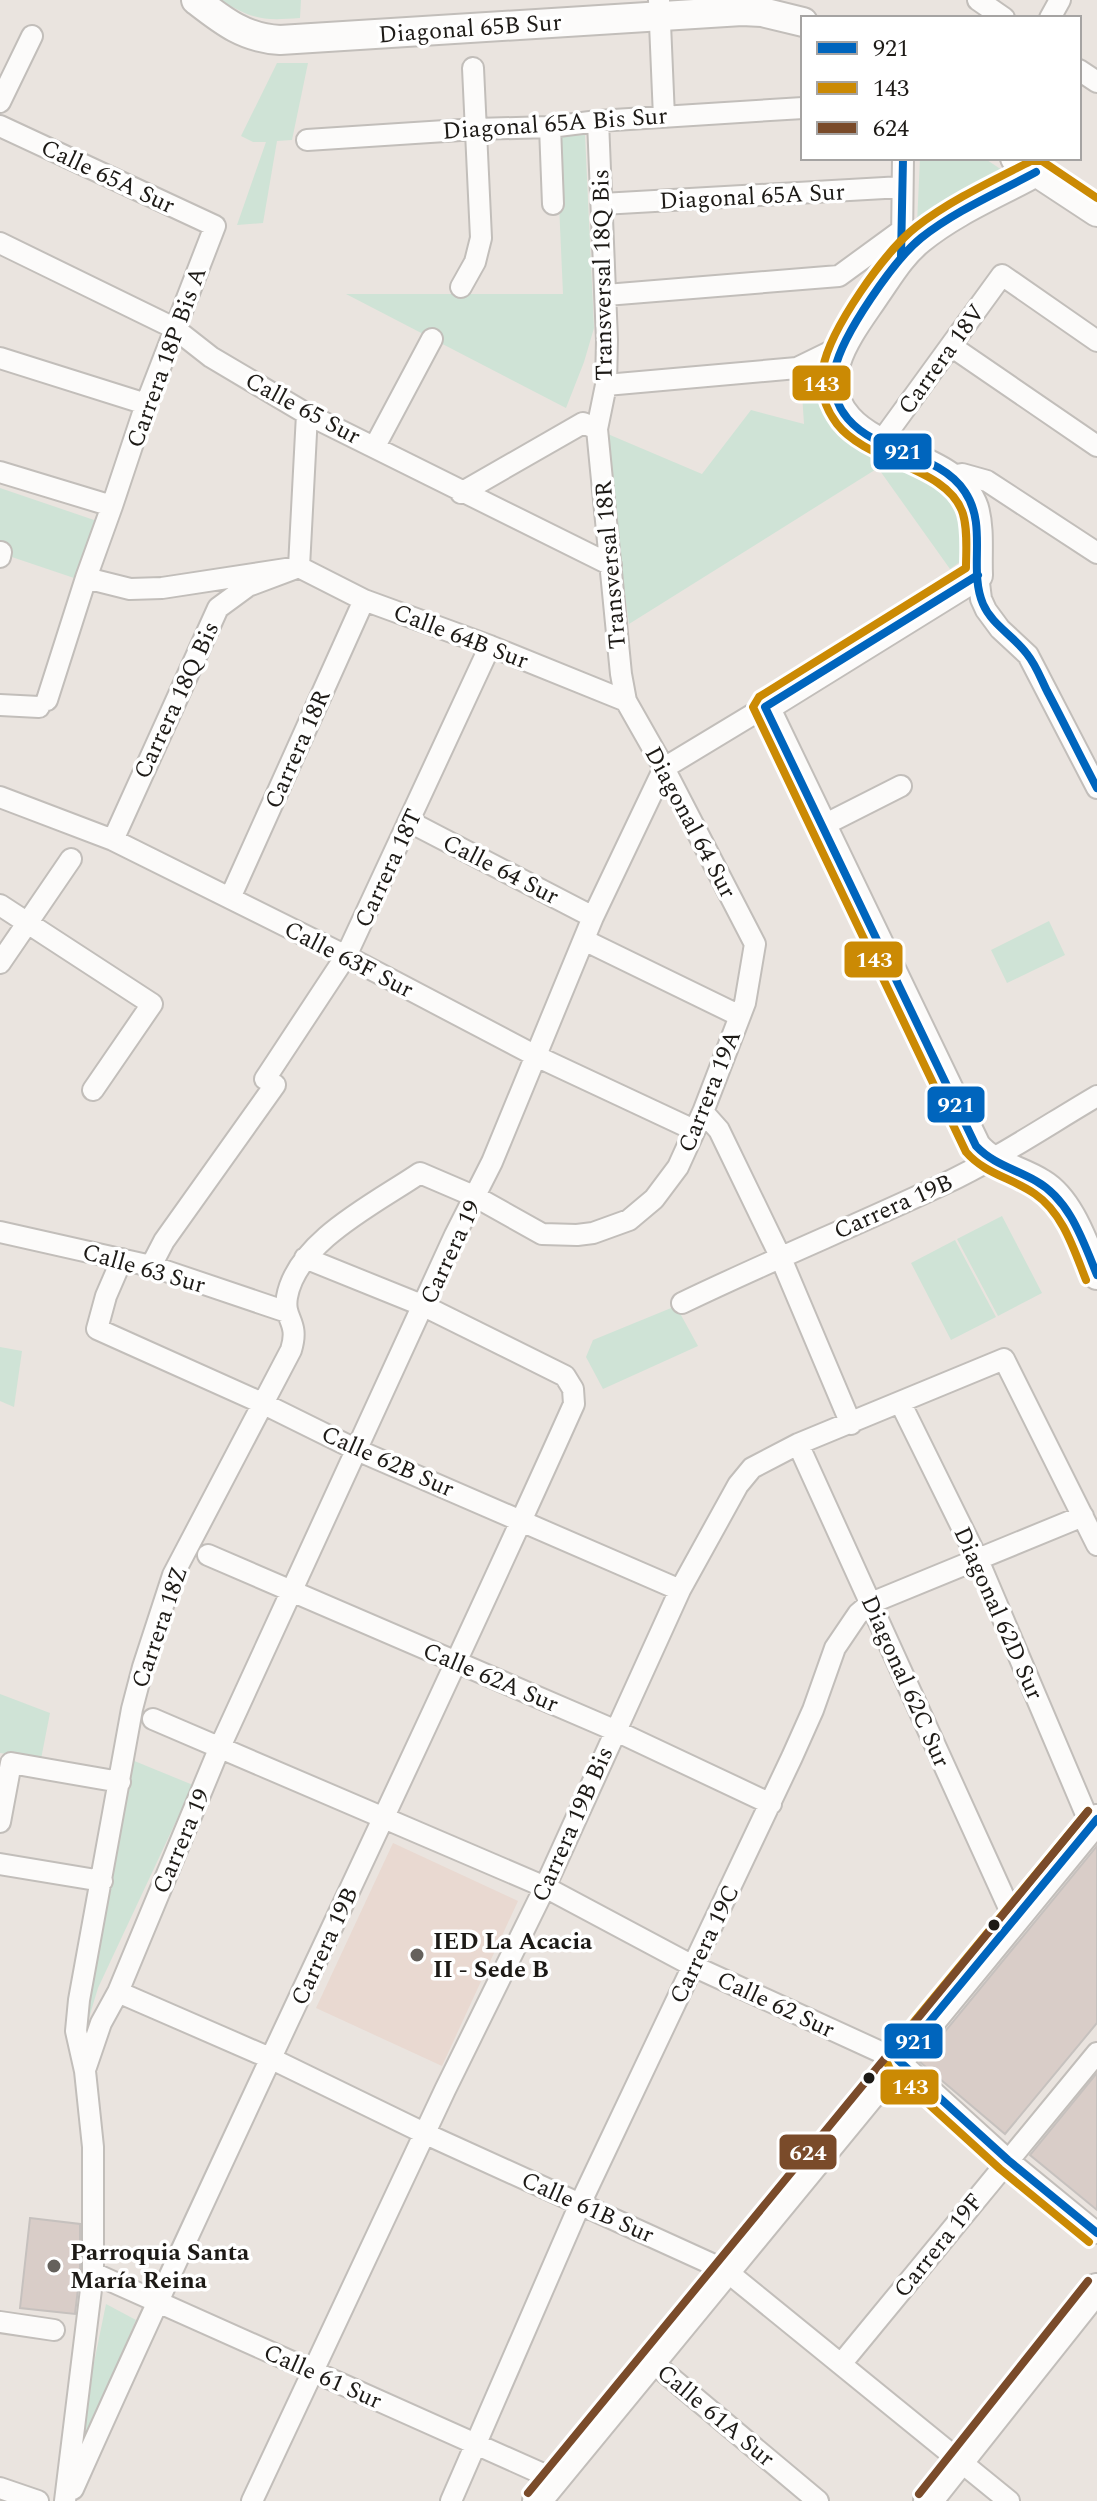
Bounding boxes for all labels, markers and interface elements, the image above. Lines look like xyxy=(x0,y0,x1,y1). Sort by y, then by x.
street label: Diagonal 65B Sur xyxy=(377,5,563,53)
legend xyxy=(801,16,1081,160)
text: 921 xyxy=(873,31,909,67)
text: 143 xyxy=(873,71,909,107)
street label: Diagonal 65A Bis Sur xyxy=(441,98,669,150)
text: 624 xyxy=(873,111,909,147)
street label: Calle 65A Sur xyxy=(34,130,181,224)
street label: Transversal 18Q Bis xyxy=(583,169,623,381)
street label: Diagonal 65A Sur xyxy=(658,174,846,220)
street label: Carrera 18P Bis A xyxy=(117,262,216,453)
street label: Carrera 18V xyxy=(889,297,994,422)
street label: Calle 65 Sur xyxy=(238,363,367,454)
line badge: 143 xyxy=(791,364,852,402)
text: 143 xyxy=(802,368,840,401)
line badge: 921 xyxy=(872,432,933,471)
text: 921 xyxy=(884,436,922,469)
street label: Transversal 18R xyxy=(586,479,636,651)
street label: Calle 64B Sur xyxy=(388,595,534,679)
street label: Carrera 18Q Bis xyxy=(125,616,229,785)
street label: Carrera 18R xyxy=(256,684,340,815)
street label: Diagonal 64 Sur xyxy=(635,740,745,905)
street label: Carrera 18T xyxy=(346,803,432,934)
street label: Calle 64 Sur xyxy=(436,825,565,915)
street label: Calle 63F Sur xyxy=(277,912,420,1008)
line badge: 143 xyxy=(843,940,904,979)
text: 143 xyxy=(855,944,893,977)
street label: Carrera 19A xyxy=(669,1025,751,1158)
line badge: 921 xyxy=(926,1085,986,1124)
text: 921 xyxy=(937,1089,975,1122)
street label: Carrera 19B xyxy=(828,1165,959,1249)
street label: Carrera 19 xyxy=(411,1194,491,1310)
street label: Calle 63 Sur xyxy=(78,1234,209,1304)
street label: Calle 62B Sur xyxy=(315,1417,460,1507)
street label: Diagonal 62D Sur xyxy=(944,1521,1052,1706)
street label: Carrera 18Z xyxy=(122,1561,198,1693)
street label: Diagonal 62C Sur xyxy=(851,1589,959,1773)
street label: Calle 62A Sur xyxy=(417,1633,564,1723)
street label: Carrera 19B Bis xyxy=(523,1741,623,1908)
street label: Carrera 19 xyxy=(144,1783,220,1900)
street label: Carrera 19C xyxy=(660,1879,749,2010)
street label: Carrera 19B xyxy=(282,1881,368,2012)
unlabelled marker xyxy=(986,1917,1002,1933)
place label: IED La Acacia II - Sede B xyxy=(433,1924,593,1988)
marker: IED La Acacia II - Sede B xyxy=(408,1946,426,1964)
street label: Calle 62 Sur xyxy=(711,1962,841,2048)
line badge: 921 xyxy=(883,2022,944,2060)
text: 921 xyxy=(895,2026,933,2059)
line badge: 143 xyxy=(879,2068,940,2106)
unlabelled marker xyxy=(861,2070,877,2086)
text: 143 xyxy=(891,2071,929,2104)
line badge: 624 xyxy=(778,2133,838,2171)
text: 624 xyxy=(789,2137,827,2170)
street label: Calle 61B Sur xyxy=(515,2163,660,2253)
street label: Carrera 19F xyxy=(885,2185,992,2306)
place label: Parroquia Santa María Reina xyxy=(70,2235,250,2299)
marker: Parroquia Santa María Reina xyxy=(45,2257,63,2275)
street label: Calle 61 Sur xyxy=(257,2335,388,2419)
street label: Calle 61A Sur xyxy=(648,2356,782,2476)

